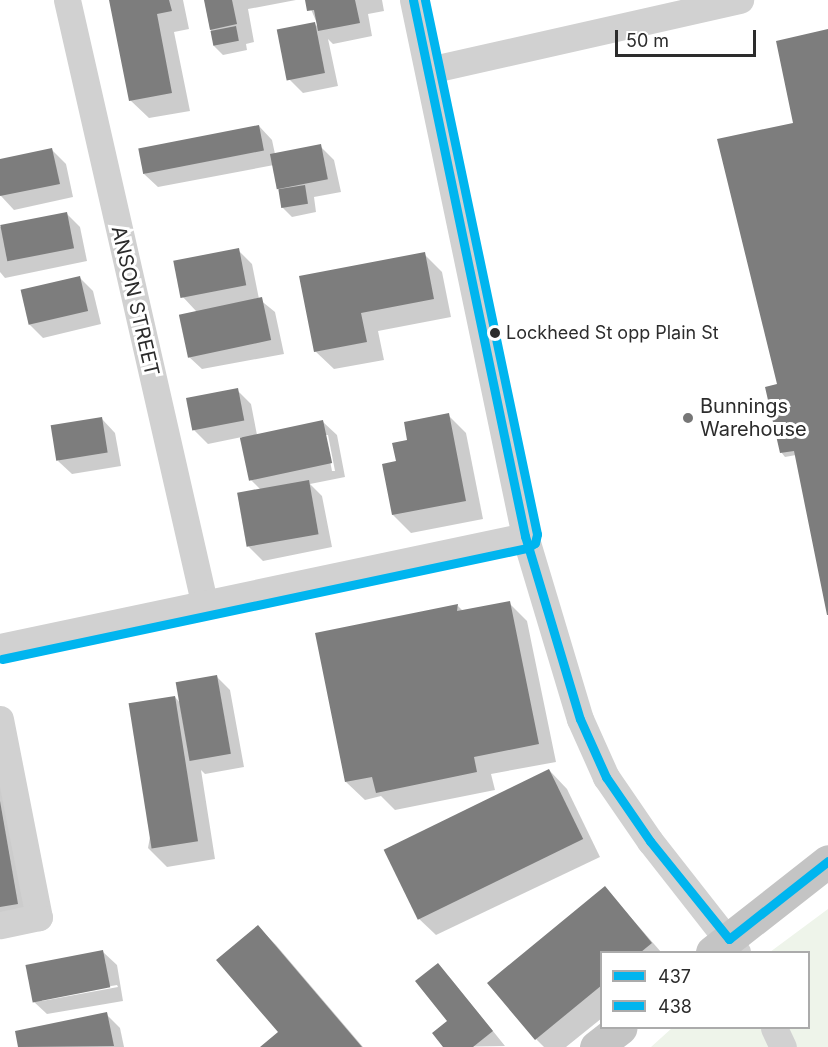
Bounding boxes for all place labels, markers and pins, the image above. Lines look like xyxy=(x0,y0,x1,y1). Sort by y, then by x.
place label: Lockheed St opp Plain St xyxy=(506,322,719,344)
marker: Lockheed St opp Plain St xyxy=(489,327,501,339)
place label: Bunnings Warehouse xyxy=(700,394,807,441)
marker: Bunnings Warehouse xyxy=(681,411,695,425)

